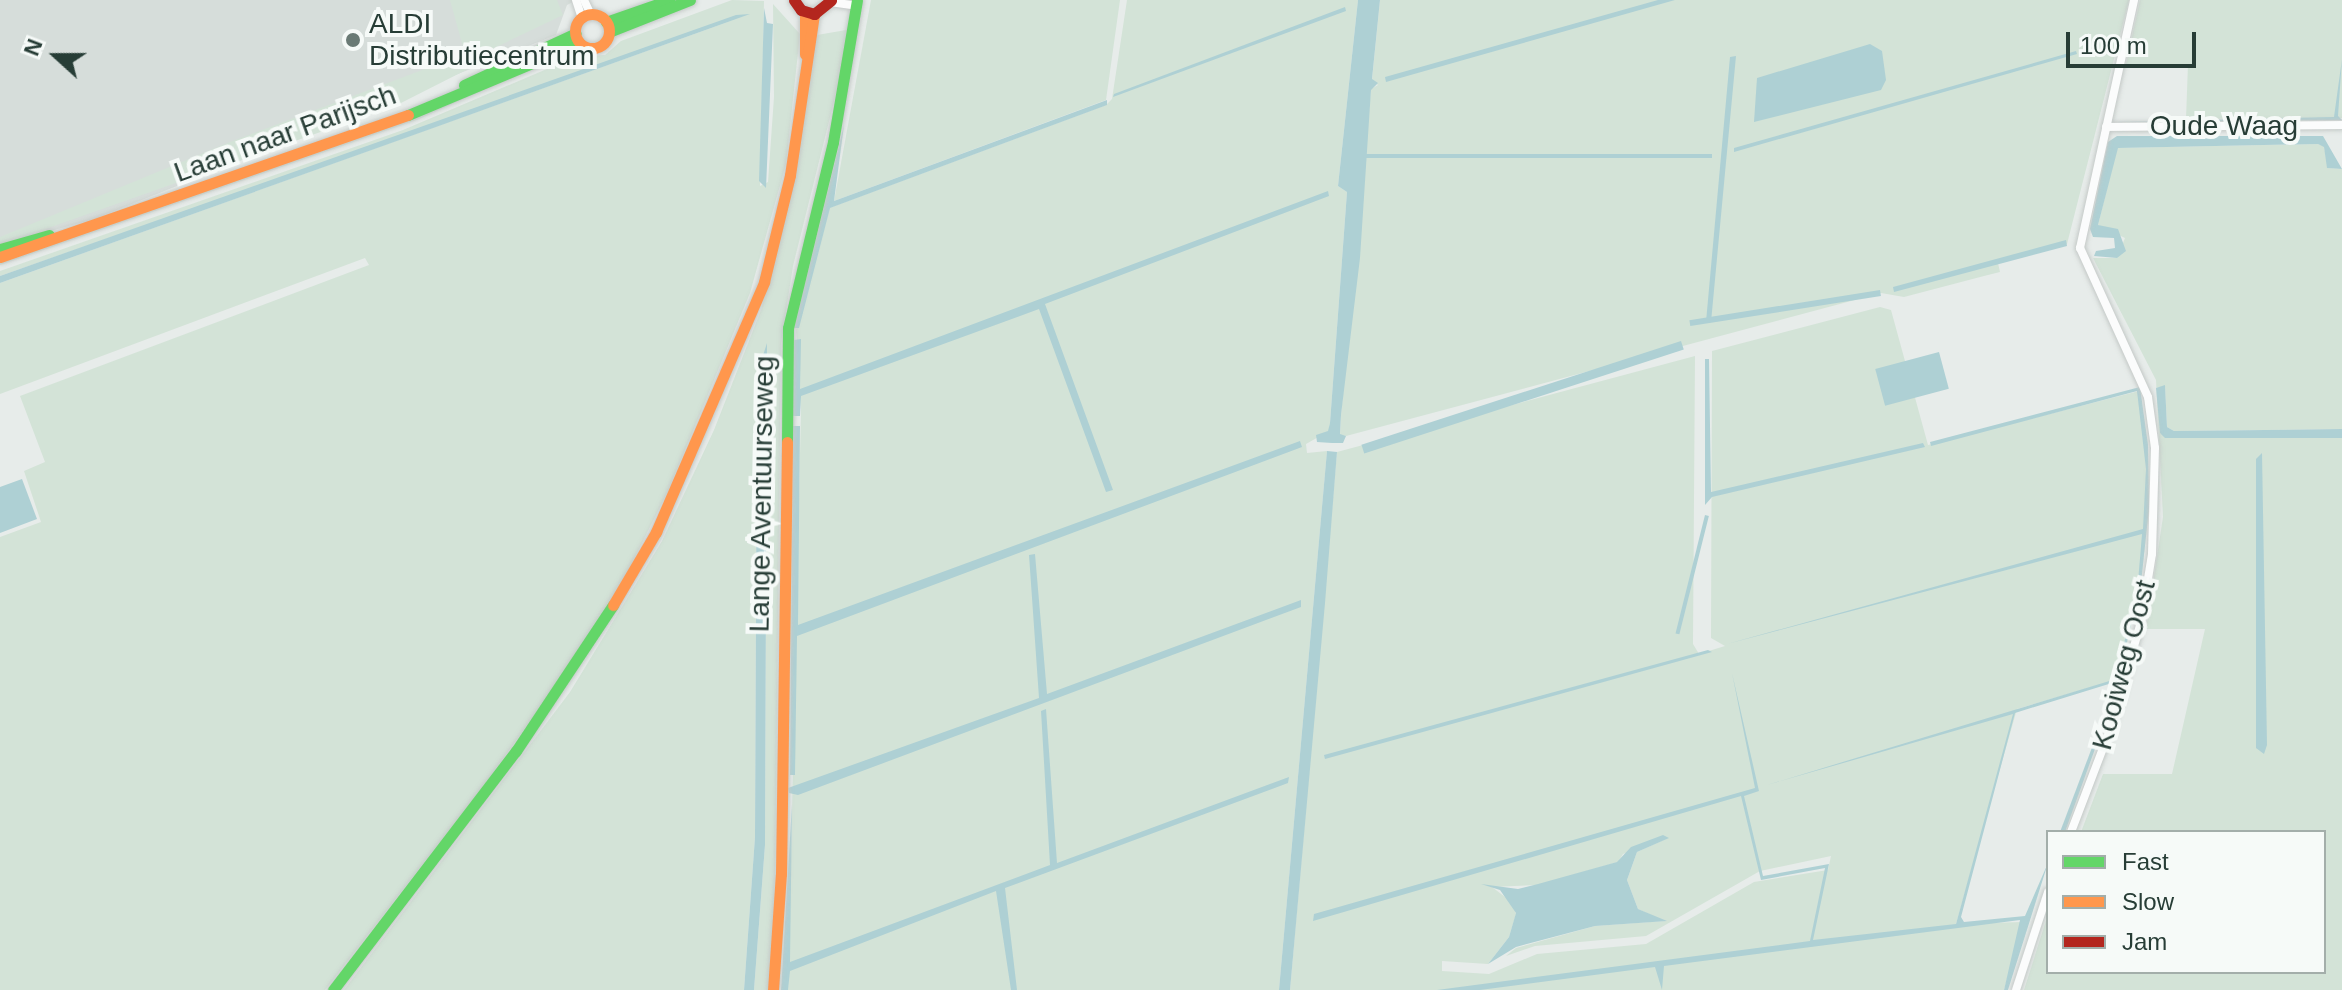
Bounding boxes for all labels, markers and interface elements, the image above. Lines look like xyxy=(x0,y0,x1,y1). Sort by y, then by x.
place label: ALDI Distributiecentrum xyxy=(369,7,595,73)
north arrow xyxy=(16,16,96,96)
scale bar xyxy=(2070,16,2200,66)
marker: ALDI Distributiecentrum xyxy=(344,31,362,49)
text: 100 m xyxy=(2080,32,2147,59)
text: N xyxy=(19,35,48,59)
street label: Laan naar Parijsch xyxy=(170,78,400,190)
street label: Oude Waag xyxy=(2150,109,2298,143)
street label: Lange Aventuurseweg xyxy=(743,355,781,633)
street label: Kooiweg Oost xyxy=(2085,576,2163,754)
legend xyxy=(2046,830,2326,974)
text: Fast xyxy=(2122,848,2169,875)
text: Slow xyxy=(2122,888,2174,915)
text: Jam xyxy=(2122,928,2167,955)

